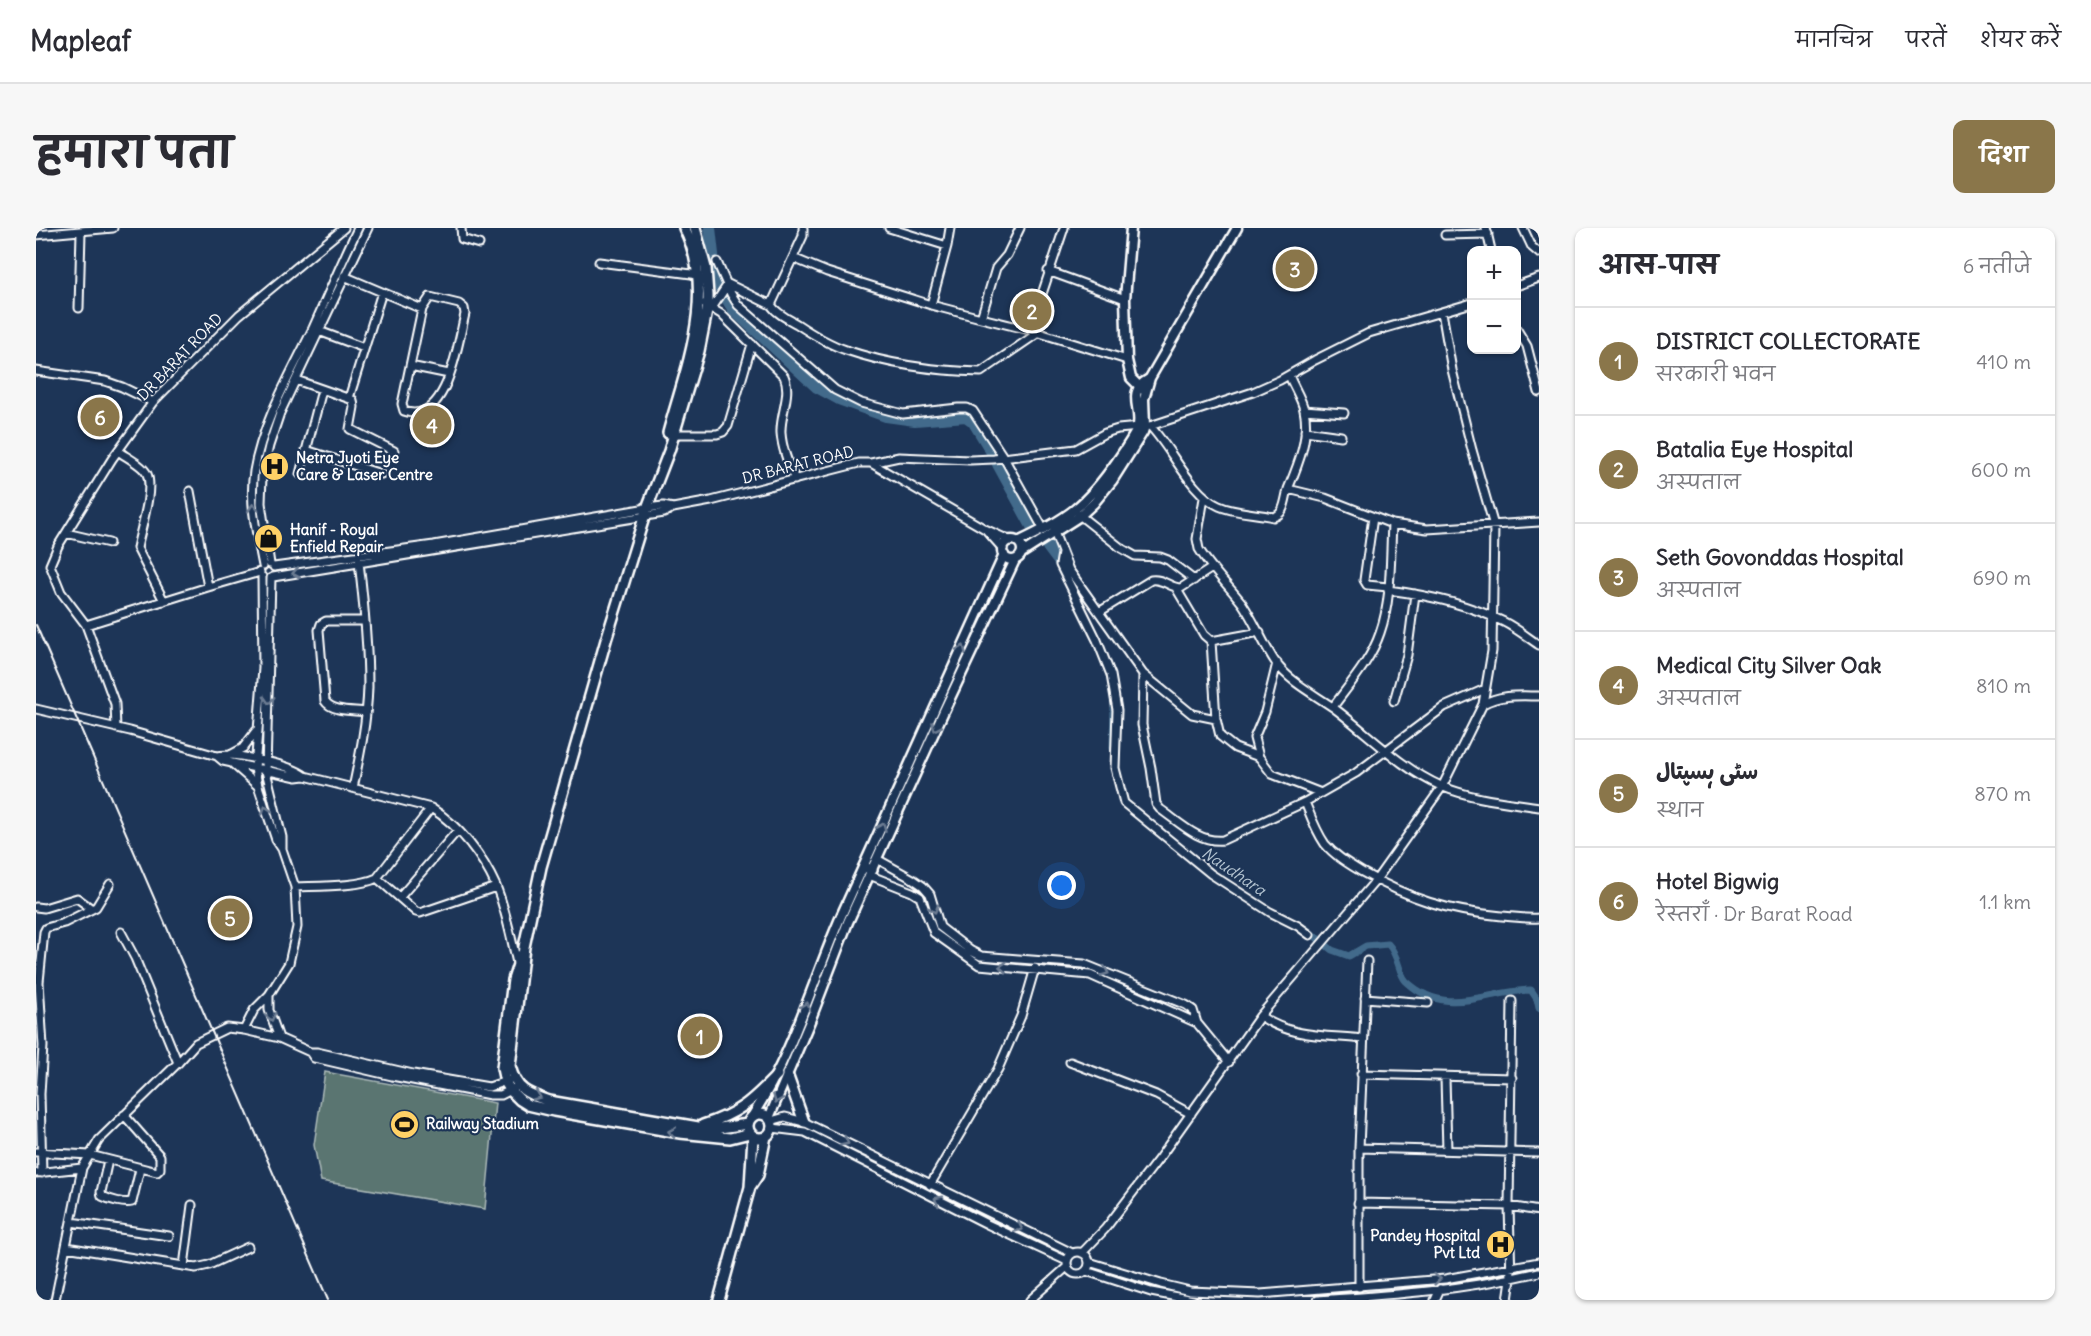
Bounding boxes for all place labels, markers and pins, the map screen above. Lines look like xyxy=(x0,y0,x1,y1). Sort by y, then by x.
pin: 3 xyxy=(1276,246,1314,291)
pin: 2 xyxy=(1012,288,1052,334)
pin: 6 xyxy=(80,394,120,440)
pin: 4 xyxy=(412,402,452,448)
place label: Netra Jyoti Eye Care & Laser Centre xyxy=(296,448,433,484)
hospital icon: Netra Jyoti Eye Care & Laser Centre xyxy=(259,451,291,483)
place label: Hanif - Royal Enfield Repair xyxy=(290,520,384,557)
shop icon: Hanif - Royal Enfield Repair xyxy=(253,523,285,555)
pin: 5 xyxy=(210,896,250,940)
pin: 1 xyxy=(680,1014,720,1058)
sports icon: Railway Stadium xyxy=(389,1108,421,1140)
place label: Railway Stadium xyxy=(426,1114,539,1134)
place label: Pandey Hospital Pvt Ltd xyxy=(1370,1226,1480,1262)
hospital icon: Pandey Hospital Pvt Ltd xyxy=(1485,1229,1517,1261)

